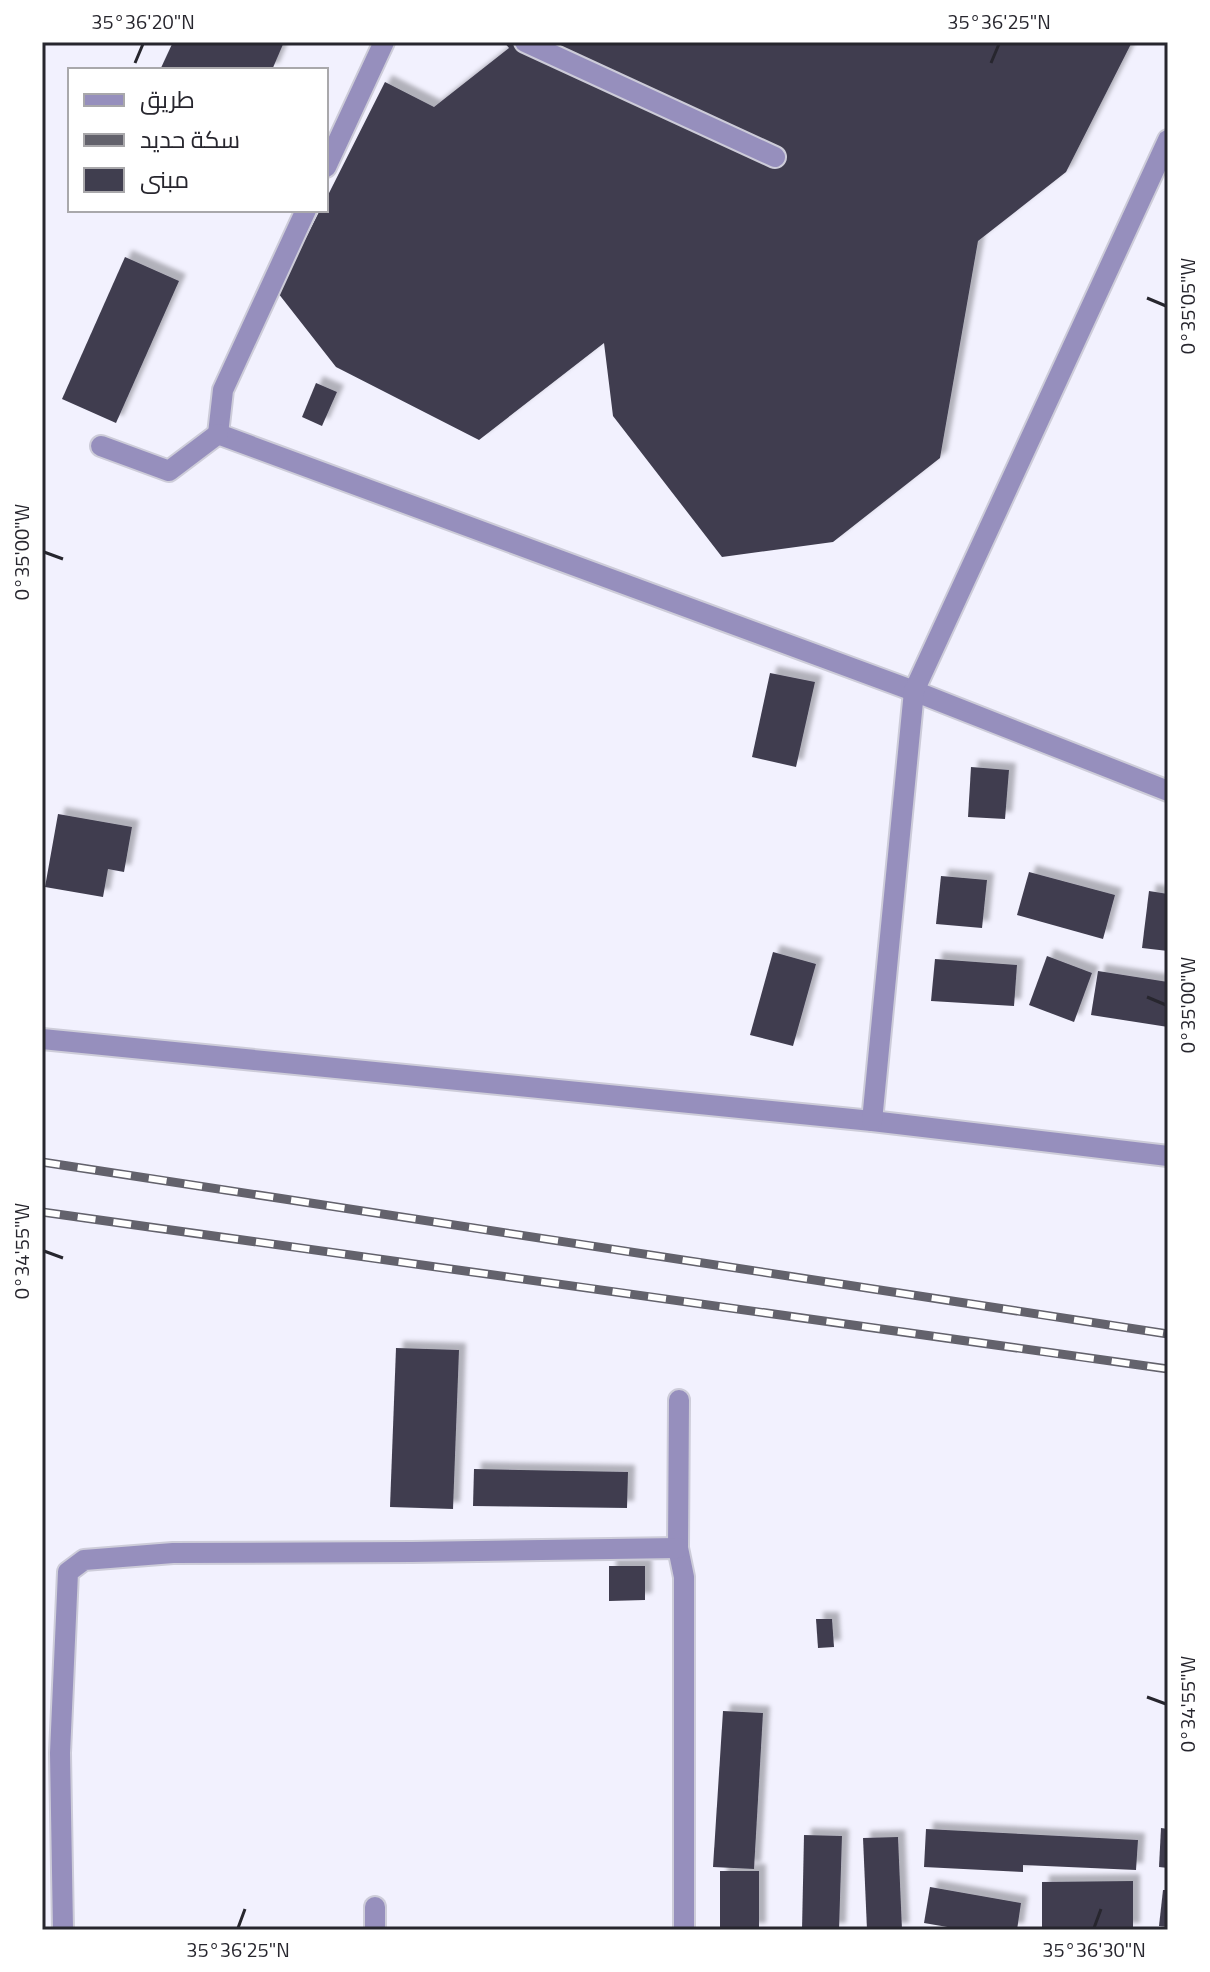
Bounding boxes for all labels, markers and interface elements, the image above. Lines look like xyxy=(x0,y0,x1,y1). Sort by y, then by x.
text: 35°36'20"N xyxy=(91,6,195,37)
text: 35°36'25"N xyxy=(947,6,1051,37)
legend xyxy=(68,68,328,212)
text: طريق xyxy=(140,81,195,117)
text: سكة حديد xyxy=(140,121,240,157)
text: مبنى xyxy=(140,161,189,197)
text: 0°35'05"W xyxy=(1172,257,1203,354)
text: 0°35'00"W xyxy=(6,503,37,600)
text: 0°35'00"W xyxy=(1172,956,1203,1053)
text: 0°34'55"W xyxy=(6,1202,37,1299)
text: 0°34'55"W xyxy=(1172,1655,1203,1752)
text: 35°36'25"N xyxy=(186,1934,290,1965)
text: 35°36'30"N xyxy=(1042,1934,1146,1965)

